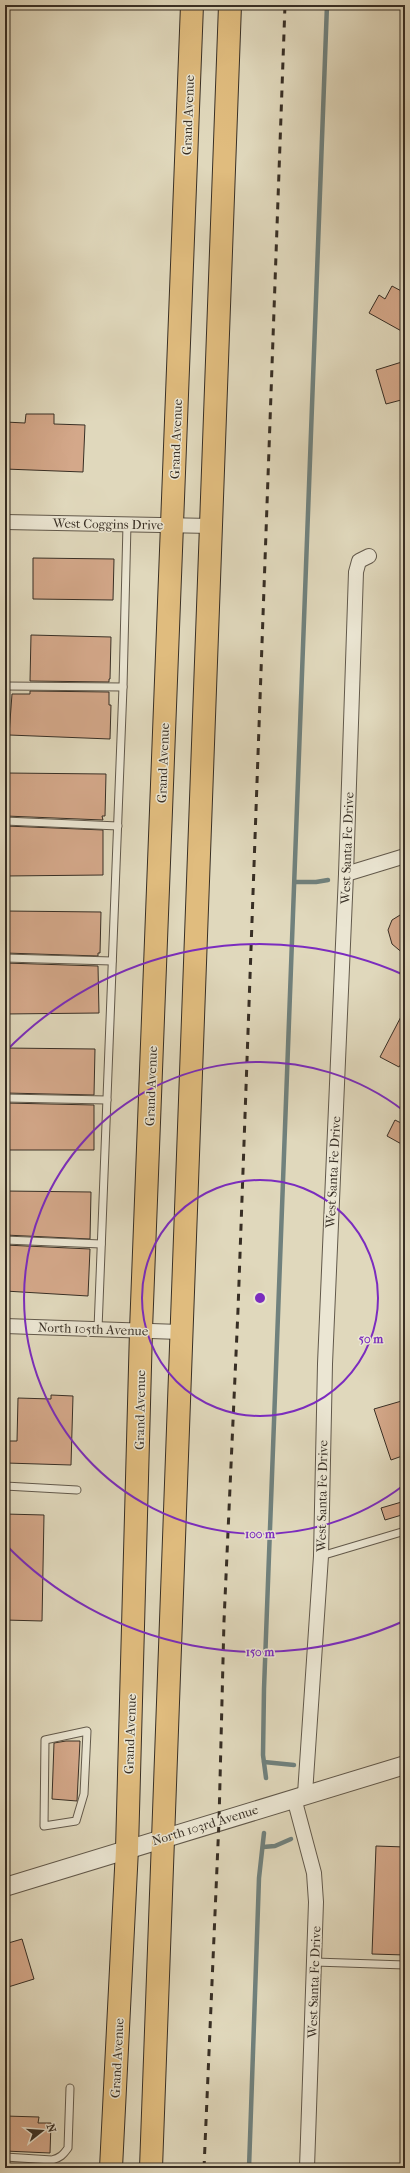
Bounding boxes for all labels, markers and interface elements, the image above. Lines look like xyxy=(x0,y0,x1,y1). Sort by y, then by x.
street label: Grand Avenue xyxy=(179,74,197,155)
street label: Grand Avenue xyxy=(167,398,185,479)
street label: West Coggins Drive xyxy=(52,516,164,532)
street label: Grand Avenue xyxy=(154,722,172,803)
street label: West Santa Fe Drive xyxy=(338,791,356,905)
street label: Grand Avenue xyxy=(142,1045,160,1126)
street label: West Santa Fe Drive xyxy=(323,1115,343,1229)
centre of rings xyxy=(253,1291,267,1305)
street label: North 105th Avenue xyxy=(38,1320,149,1338)
text: 50 m xyxy=(359,1332,384,1346)
street label: Grand Avenue xyxy=(132,1369,148,1450)
street label: West Santa Fe Drive xyxy=(314,1439,330,1553)
text: 100 m xyxy=(245,1527,276,1541)
text: 150 m xyxy=(246,1645,275,1659)
street label: Grand Avenue xyxy=(121,1693,139,1774)
street label: North 103rd Avenue xyxy=(150,1801,261,1848)
street label: West Santa Fe Drive xyxy=(305,1925,323,2039)
street label: Grand Avenue xyxy=(107,2017,127,2098)
north arrow xyxy=(22,2111,62,2151)
text: N xyxy=(44,2122,59,2135)

